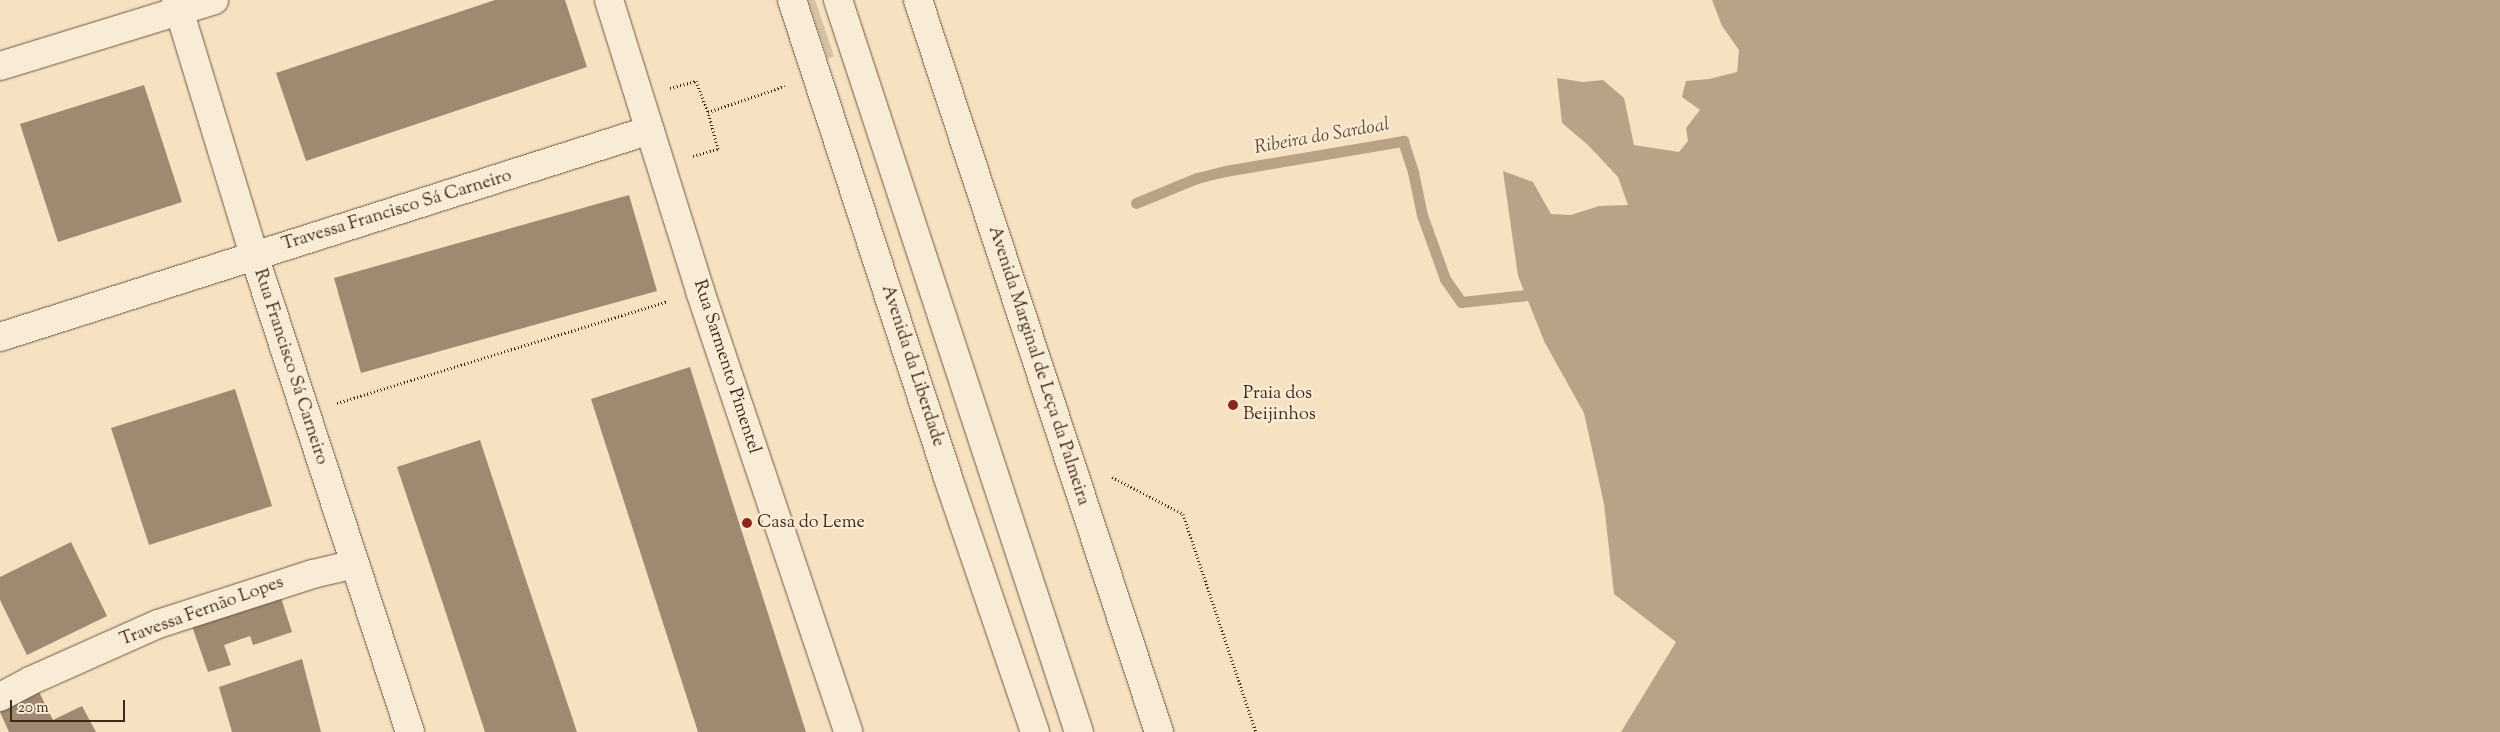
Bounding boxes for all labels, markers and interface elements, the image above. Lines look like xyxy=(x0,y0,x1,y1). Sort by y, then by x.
water label: Ribeira do Sardoal xyxy=(1253,114,1391,160)
street label: Travessa Francisco Sá Carneiro xyxy=(279,166,515,256)
street label: Avenida Marginal de Leça da Palmeira xyxy=(983,224,1093,508)
street label: Rua Francisco Sá Carneiro xyxy=(248,266,332,468)
street label: Rua Sarmento Pimentel xyxy=(688,277,764,457)
street label: Avenida da Liberdade xyxy=(876,283,948,449)
place label: Praia dos Beijinhos xyxy=(1243,384,1316,426)
marker: Praia dos Beijinhos xyxy=(1227,399,1239,411)
place label: Casa do Leme xyxy=(757,512,865,534)
marker: Casa do Leme xyxy=(741,517,753,529)
street label: Travessa Fernão Lopes xyxy=(117,572,287,652)
scale bar xyxy=(12,690,128,722)
text: 20 m xyxy=(18,698,49,719)

